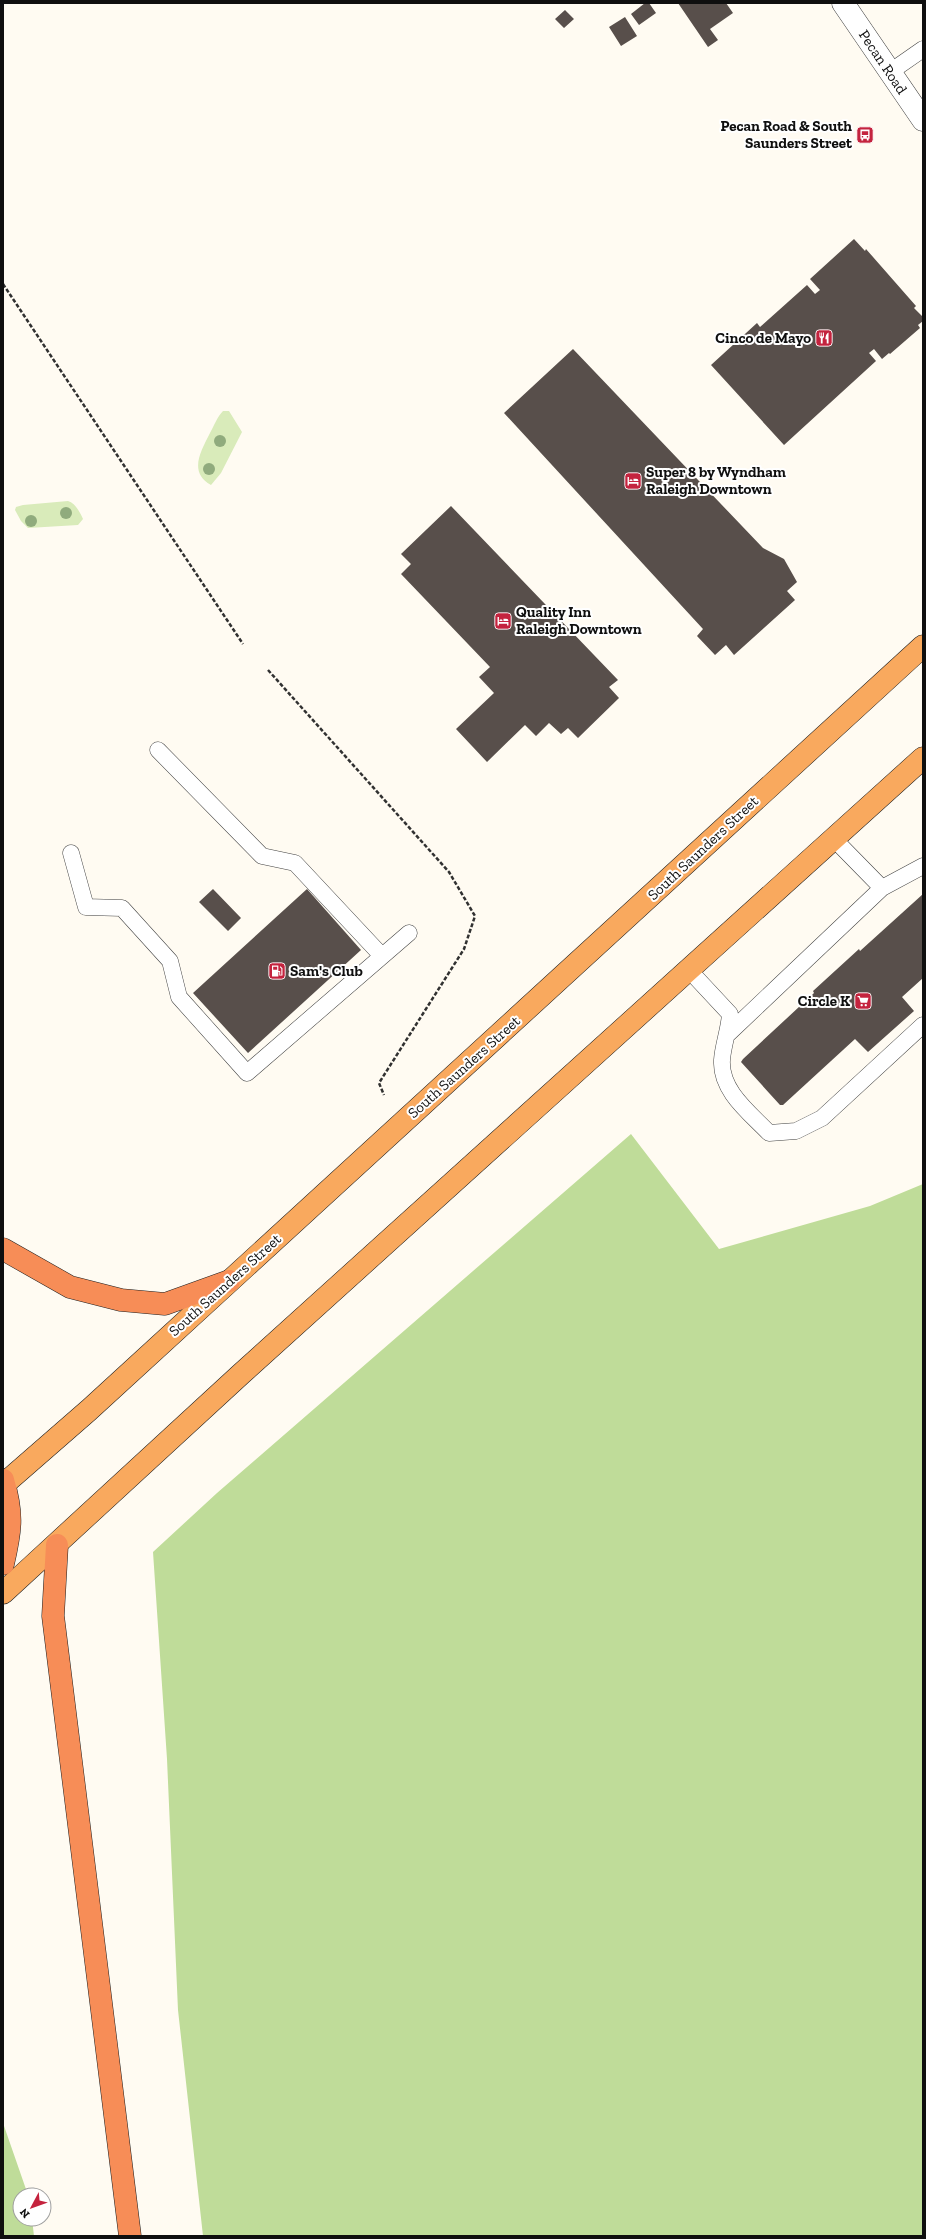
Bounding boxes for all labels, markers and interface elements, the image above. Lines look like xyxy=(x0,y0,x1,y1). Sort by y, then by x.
street label: Pecan Road xyxy=(855,26,912,98)
place label: Pecan Road & South Saunders Street xyxy=(720,117,853,152)
bus stop icon: Pecan Road & South Saunders Street xyxy=(855,125,875,145)
restaurant icon: Cinco de Mayo xyxy=(814,328,834,348)
place label: Cinco de Mayo xyxy=(715,329,811,347)
place label: Super 8 by Wyndham Raleigh Downtown xyxy=(646,463,786,498)
hotel icon: Super 8 by Wyndham Raleigh Downtown xyxy=(623,471,643,491)
place label: Quality Inn Raleigh Downtown xyxy=(516,603,642,638)
hotel icon: Quality Inn Raleigh Downtown xyxy=(493,611,513,631)
street label: South Saunders Street xyxy=(644,792,762,904)
fuel station icon: Sam's Club xyxy=(267,961,287,981)
place label: Sam's Club xyxy=(290,962,363,980)
supermarket icon: Circle K xyxy=(853,991,873,1011)
place label: Circle K xyxy=(798,992,850,1010)
street label: South Saunders Street xyxy=(404,1012,524,1122)
street label: South Saunders Street xyxy=(165,1230,285,1340)
north arrow xyxy=(12,2187,52,2227)
text: N xyxy=(17,2205,32,2221)

